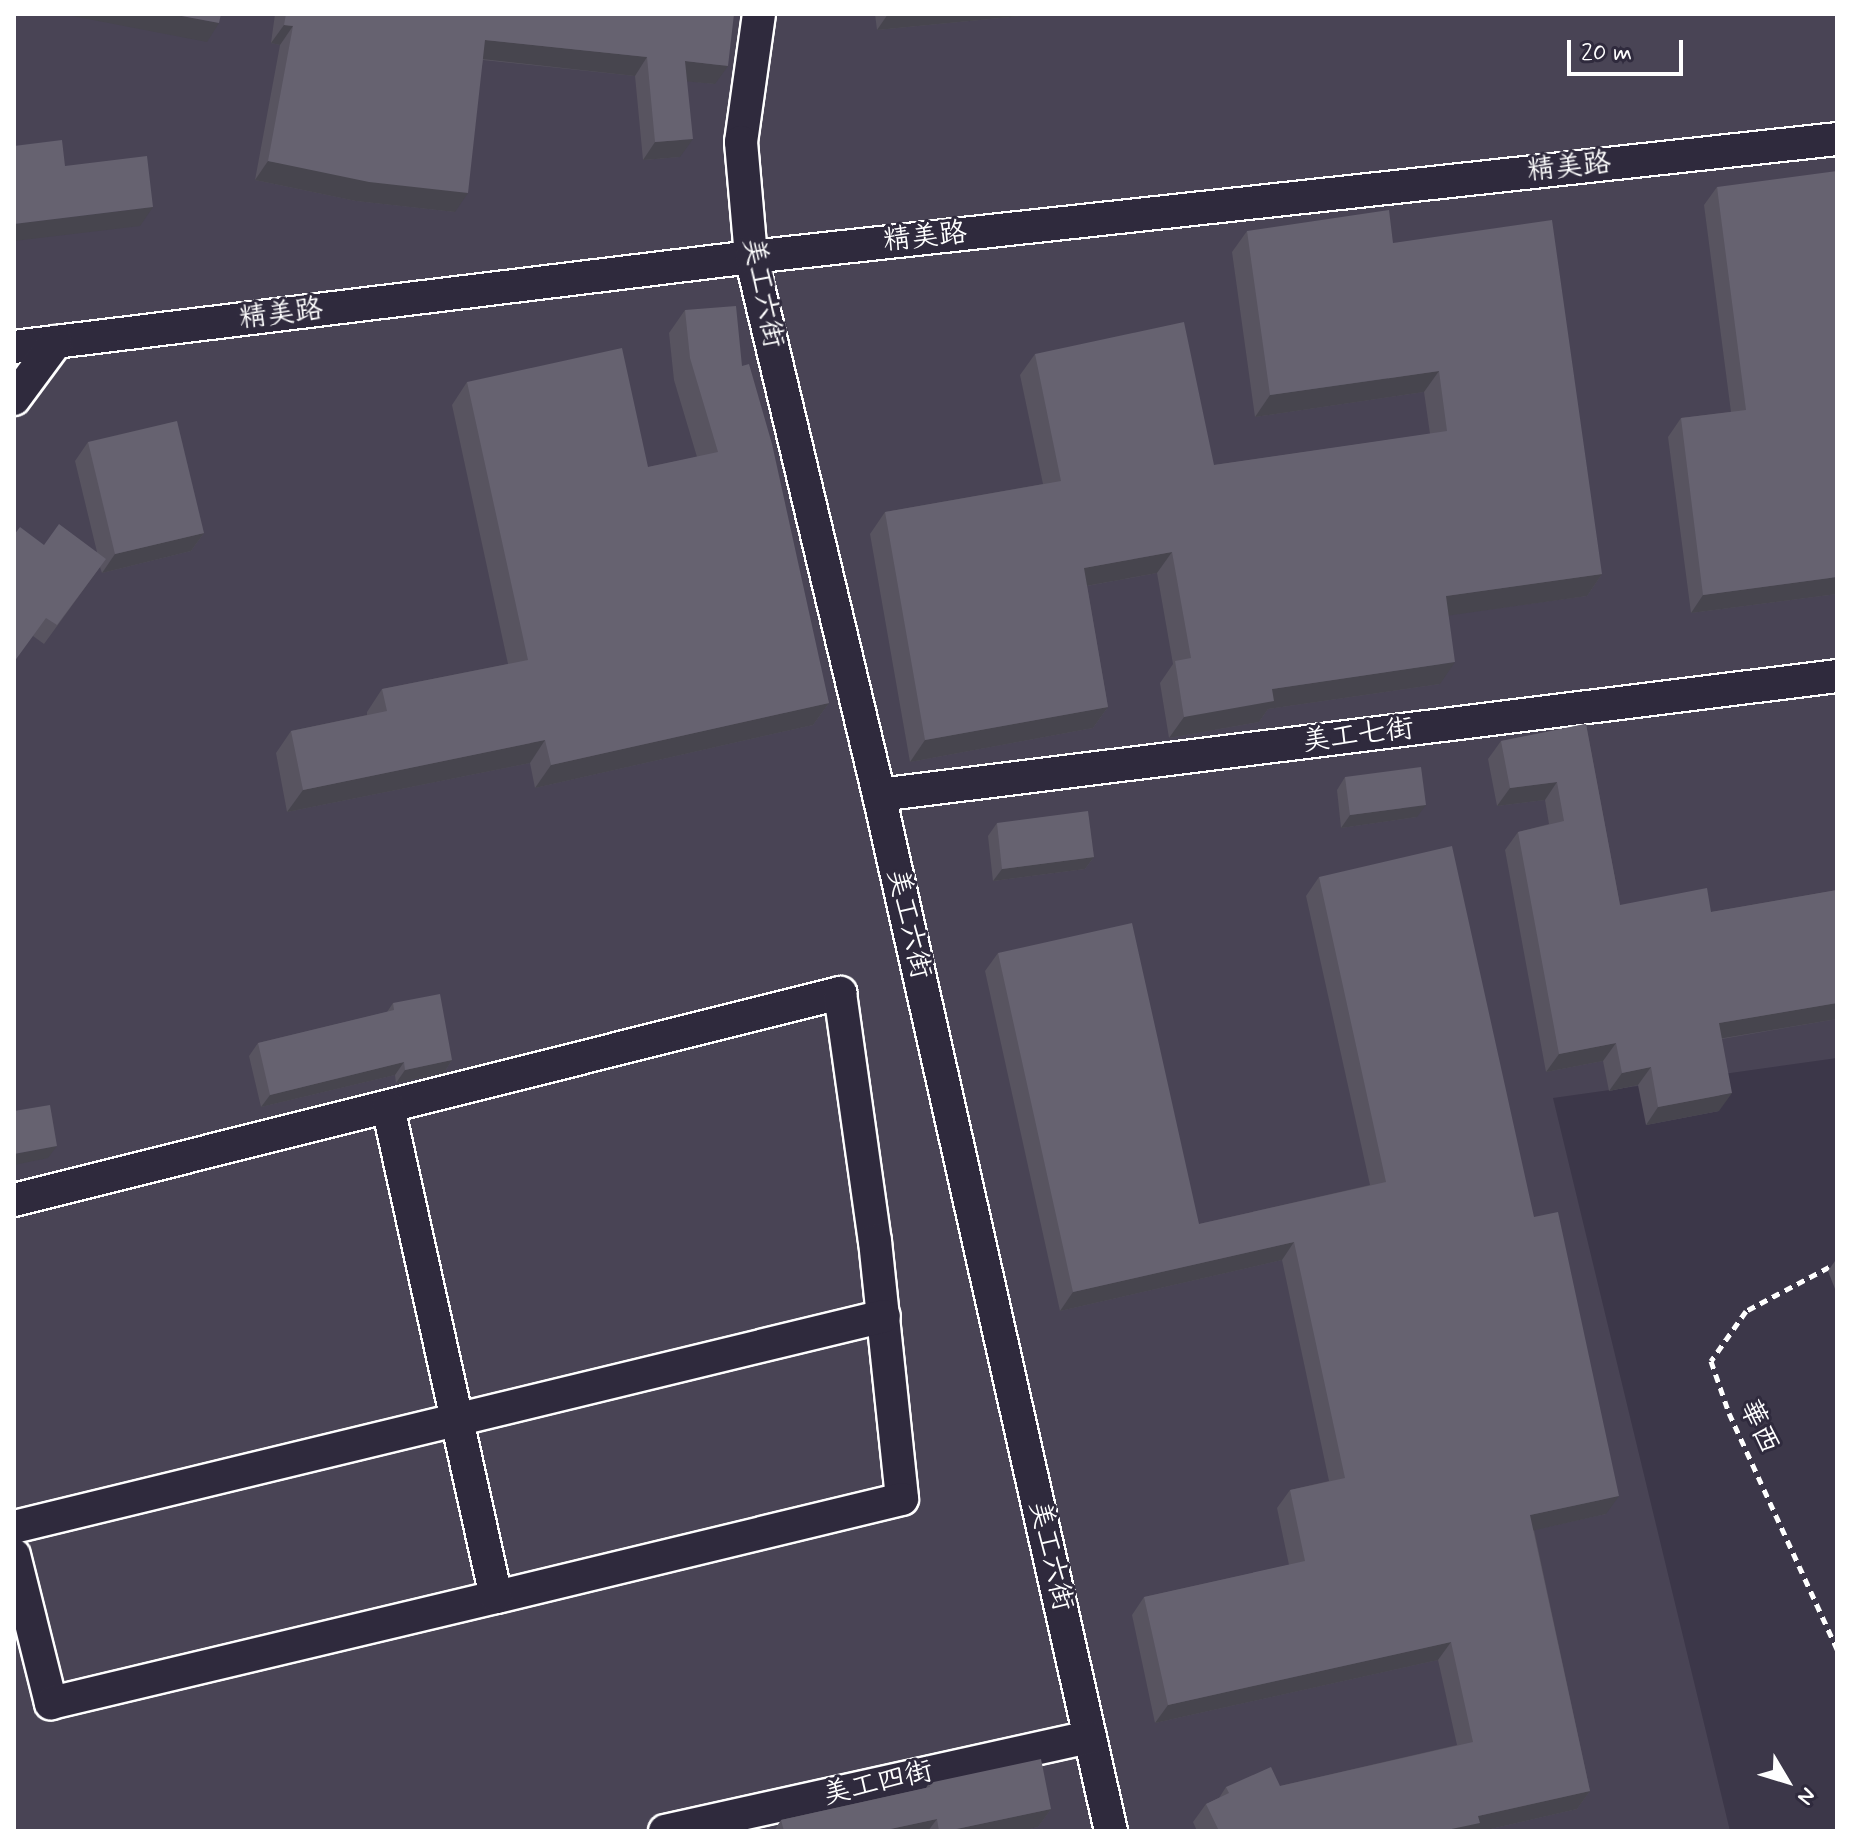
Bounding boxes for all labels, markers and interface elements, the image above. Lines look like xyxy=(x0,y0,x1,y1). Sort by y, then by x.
scale bar xyxy=(1571,24,1687,74)
text: 20 m xyxy=(1581,38,1632,69)
street label: 精美路 xyxy=(1525,147,1613,189)
street label: 精美路 xyxy=(881,217,969,259)
street label: 美工六街 xyxy=(735,235,789,351)
street label: 精美路 xyxy=(237,293,325,337)
street label: 美工七街 xyxy=(1300,713,1416,759)
street label: 美工六街 xyxy=(879,866,937,982)
street label: 華西 xyxy=(1731,1395,1785,1459)
street label: 美工六街 xyxy=(1021,1498,1079,1614)
north arrow xyxy=(1747,1741,1827,1821)
street label: 美工四街 xyxy=(820,1755,936,1813)
text: N xyxy=(1790,1781,1821,1810)

